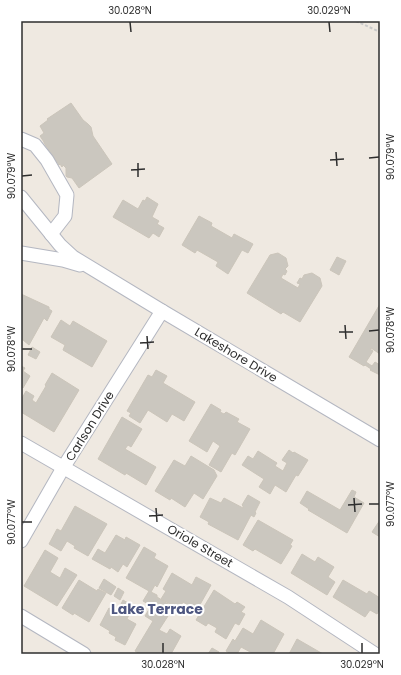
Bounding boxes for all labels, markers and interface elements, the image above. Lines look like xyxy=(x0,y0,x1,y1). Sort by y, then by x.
text: 30.028°N xyxy=(108,3,152,18)
text: 30.029°N xyxy=(307,3,351,18)
text: 90.079°W xyxy=(383,133,398,180)
text: 90.079°W xyxy=(4,152,19,199)
text: 90.078°W xyxy=(383,306,398,353)
street label: Lakeshore Drive xyxy=(192,323,281,386)
text: 90.078°W xyxy=(4,325,19,372)
street label: Carlson Drive xyxy=(61,387,118,464)
text: 90.077°W xyxy=(383,481,398,527)
text: 90.077°W xyxy=(4,499,19,545)
street label: Oriole Street xyxy=(164,520,236,571)
district label: Lake Terrace xyxy=(111,599,203,619)
text: 30.028°N xyxy=(141,657,185,672)
text: 30.029°N xyxy=(340,657,384,672)

